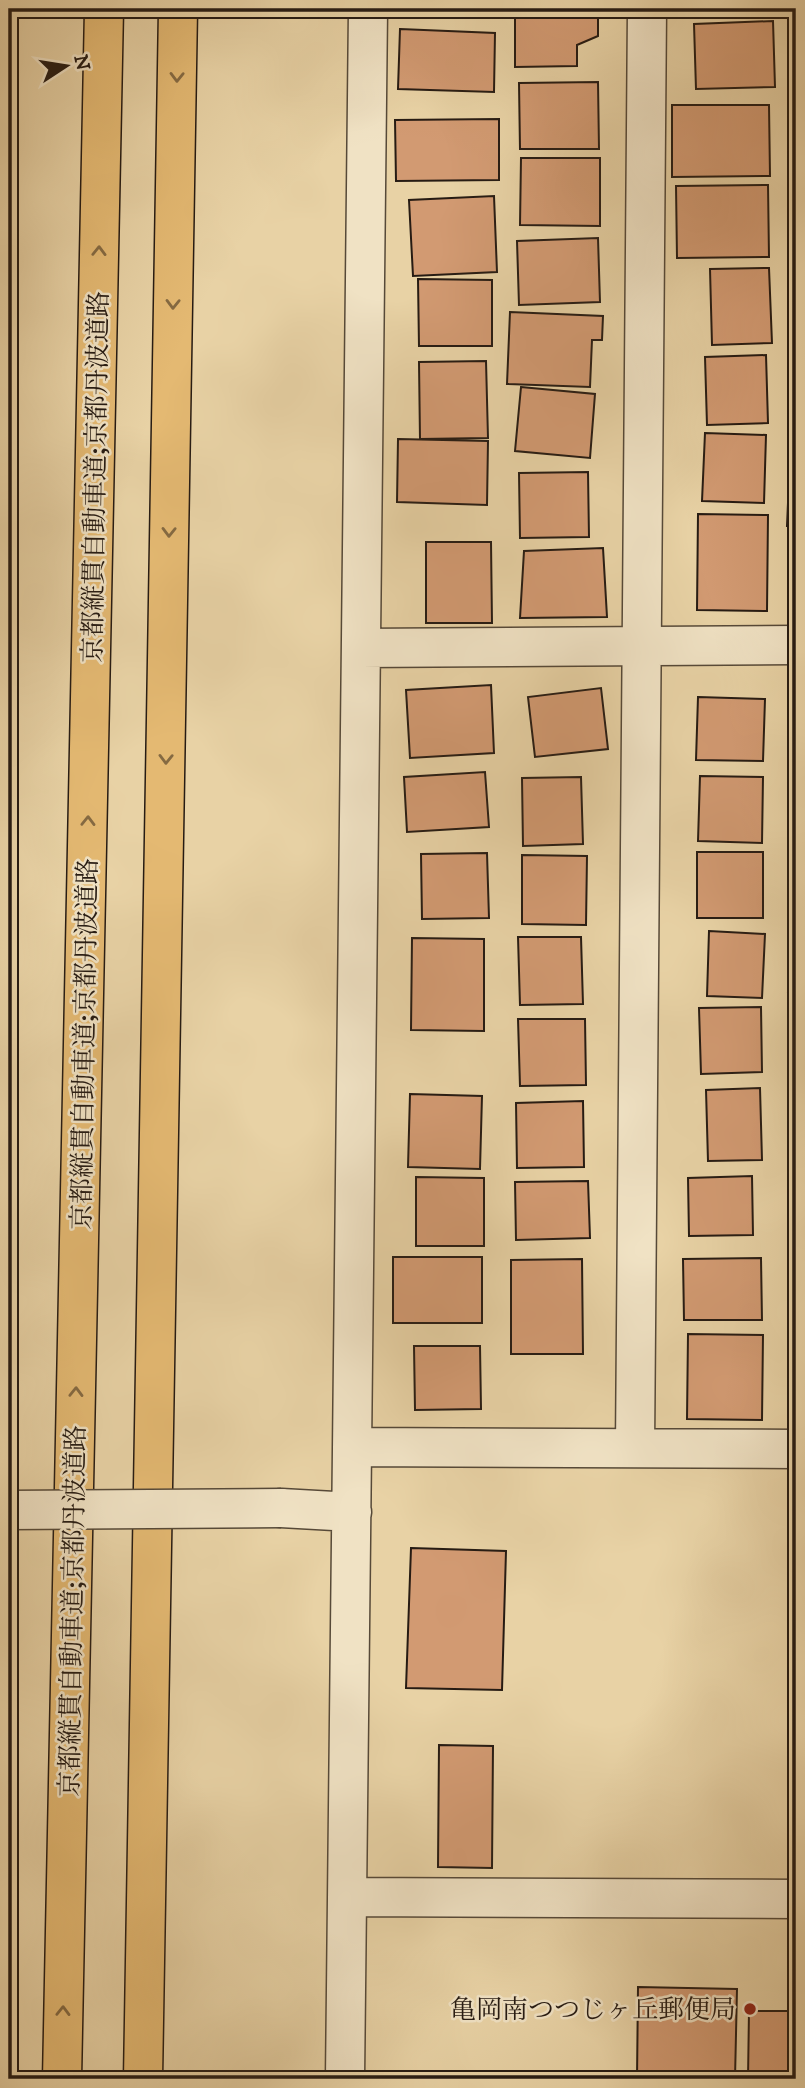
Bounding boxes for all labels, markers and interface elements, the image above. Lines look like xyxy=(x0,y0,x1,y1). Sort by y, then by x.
north arrow xyxy=(32,32,102,102)
text: N xyxy=(68,53,94,73)
one-way arrow xyxy=(169,72,185,83)
one-way arrow xyxy=(91,245,107,256)
street label: 京都縦貫自動車道;京都丹波道路 xyxy=(77,291,116,663)
one-way arrow xyxy=(165,300,181,310)
one-way arrow xyxy=(162,527,177,538)
one-way arrow xyxy=(158,755,174,765)
one-way arrow xyxy=(80,816,96,826)
street label: 京都縦貫自動車道;京都丹波道路 xyxy=(66,858,105,1230)
one-way arrow xyxy=(69,1386,84,1397)
street label: 京都縦貫自動車道;京都丹波道路 xyxy=(54,1425,93,1797)
place label: 亀岡南つつじヶ丘郵便局 xyxy=(450,1994,736,2027)
marker: 亀岡南つつじヶ丘郵便局 xyxy=(742,2001,758,2017)
one-way arrow xyxy=(55,2005,71,2016)

